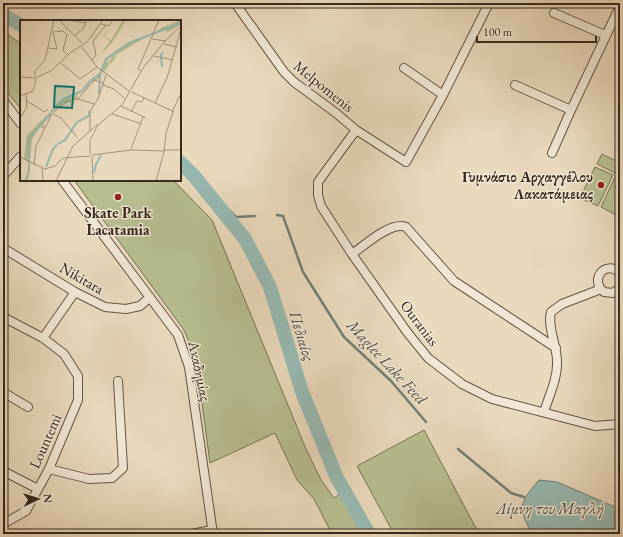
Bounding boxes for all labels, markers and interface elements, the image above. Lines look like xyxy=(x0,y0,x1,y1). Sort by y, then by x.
scale bar xyxy=(477,18,596,44)
inset map xyxy=(20,20,181,181)
text: 100 m xyxy=(483,24,513,40)
street label: Melpomenis xyxy=(290,56,358,116)
place label: Γυμνάσιο Αρχαγγέλου Λακατάμειας xyxy=(462,167,594,203)
marker: Γυμνάσιο Αρχαγγέλου Λακατάμειας xyxy=(596,180,606,190)
marker: Skate Park Lacatamia xyxy=(113,192,123,202)
place label: Skate Park Lacatamia xyxy=(84,203,152,239)
street label: Nikitara xyxy=(56,258,108,298)
street label: Ouranias xyxy=(397,296,444,350)
water label: Πεδιαίος xyxy=(284,307,320,364)
water label: Maglee Lake Feed xyxy=(342,314,432,409)
street label: Ακαδημίας xyxy=(184,338,216,403)
street label: Lountemi xyxy=(25,410,66,471)
north arrow xyxy=(18,479,58,519)
text: N xyxy=(41,493,55,503)
water label: Λίμνη του Μαγλή xyxy=(495,498,605,519)

